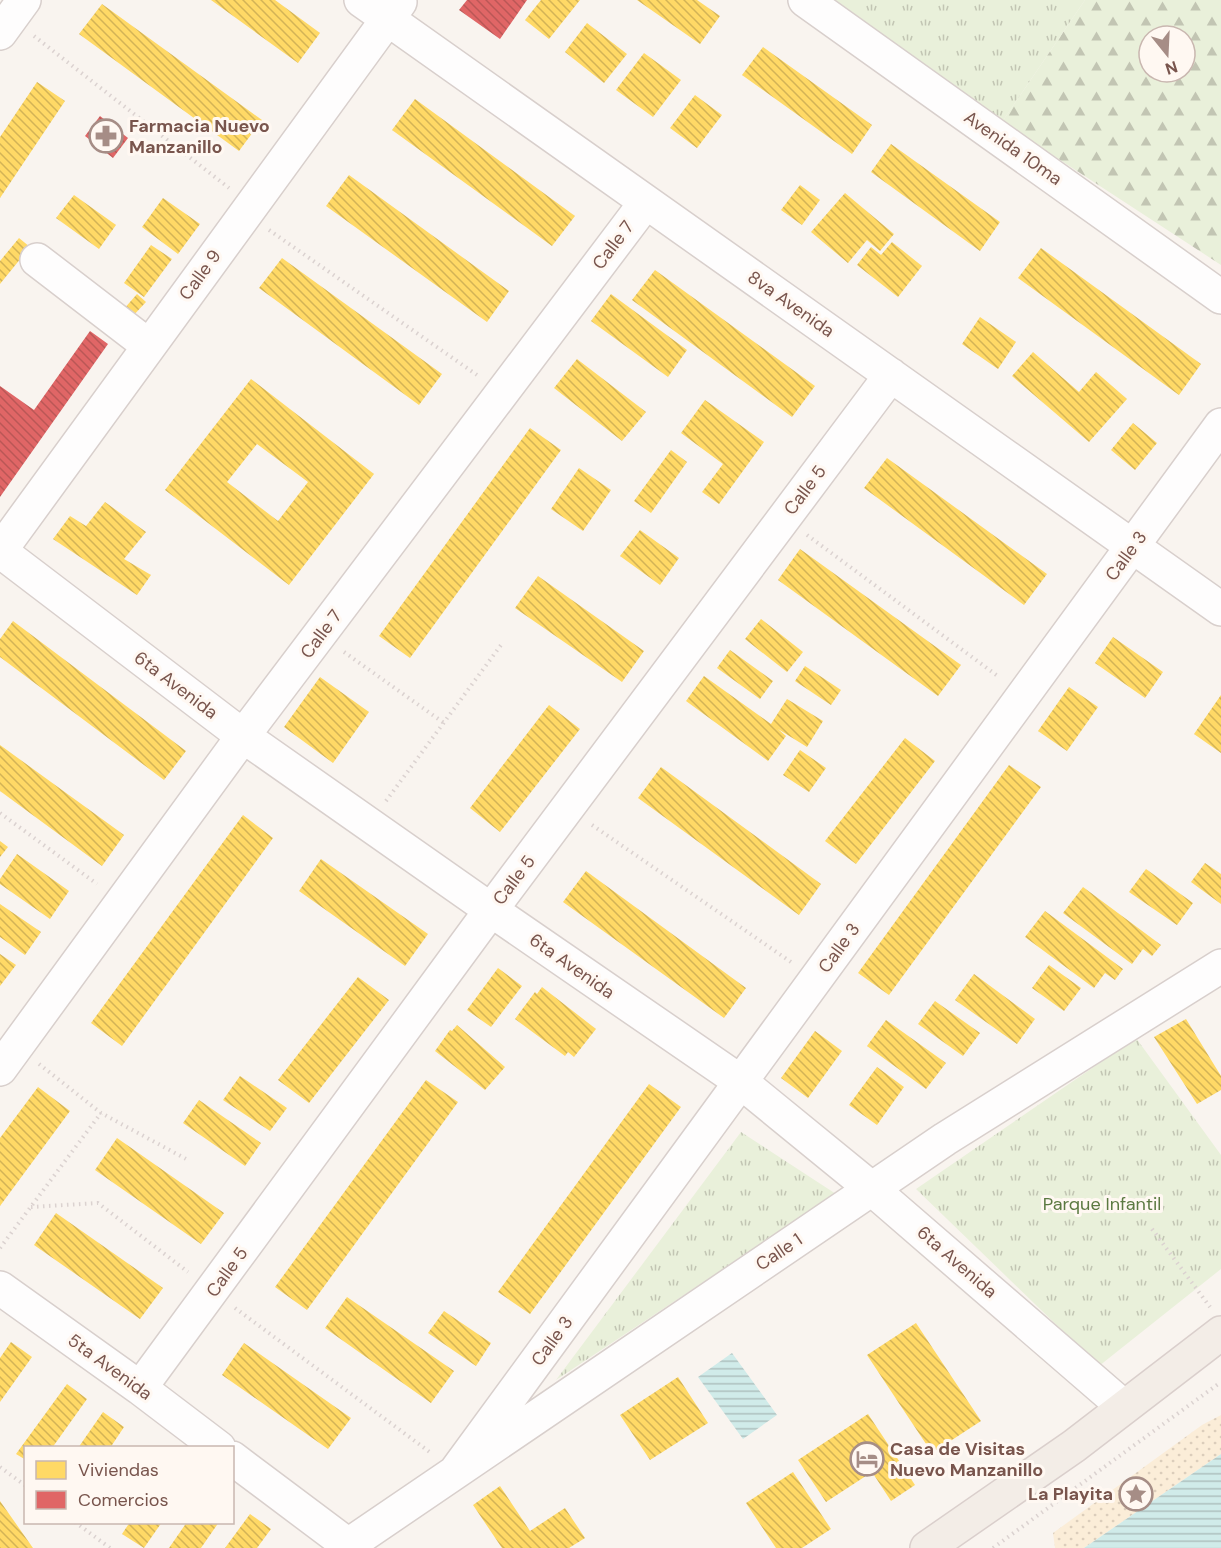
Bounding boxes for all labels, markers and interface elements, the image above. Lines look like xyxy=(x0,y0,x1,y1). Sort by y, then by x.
north arrow xyxy=(1137,24,1197,84)
text: N xyxy=(1163,56,1180,80)
street label: Avenida 10ma xyxy=(959,105,1067,191)
place label: Farmacia Nuevo Manzanillo xyxy=(129,114,270,159)
pharmacy icon: Farmacia Nuevo Manzanillo xyxy=(88,118,124,154)
street label: Calle 7 xyxy=(587,216,639,274)
street label: Calle 9 xyxy=(174,245,226,305)
street label: 8va Avenida xyxy=(743,265,839,343)
street label: Calle 5 xyxy=(778,460,832,520)
street label: Calle 3 xyxy=(1100,526,1152,586)
street label: Calle 7 xyxy=(295,605,347,663)
street label: 6ta Avenida xyxy=(129,646,223,724)
street label: Calle 5 xyxy=(487,850,541,910)
street label: Calle 3 xyxy=(813,918,865,978)
street label: 6ta Avenida xyxy=(525,928,619,1004)
park label: Parque Infantil xyxy=(1043,1192,1161,1216)
street label: 6ta Avenida xyxy=(912,1220,1002,1304)
street label: Calle 1 xyxy=(751,1228,807,1276)
street label: Calle 5 xyxy=(201,1242,253,1302)
street label: Calle 3 xyxy=(526,1311,578,1371)
street label: 5ta Avenida xyxy=(63,1328,157,1406)
place label: Casa de Visitas Nuevo Manzanillo xyxy=(890,1437,1043,1482)
hotel icon: Casa de Visitas Nuevo Manzanillo xyxy=(849,1441,885,1477)
legend xyxy=(24,1446,234,1524)
text: Viviendas xyxy=(78,1458,159,1482)
place icon: La Playita xyxy=(1118,1476,1154,1512)
place label: La Playita xyxy=(1028,1482,1113,1506)
text: Comercios xyxy=(78,1488,169,1512)

